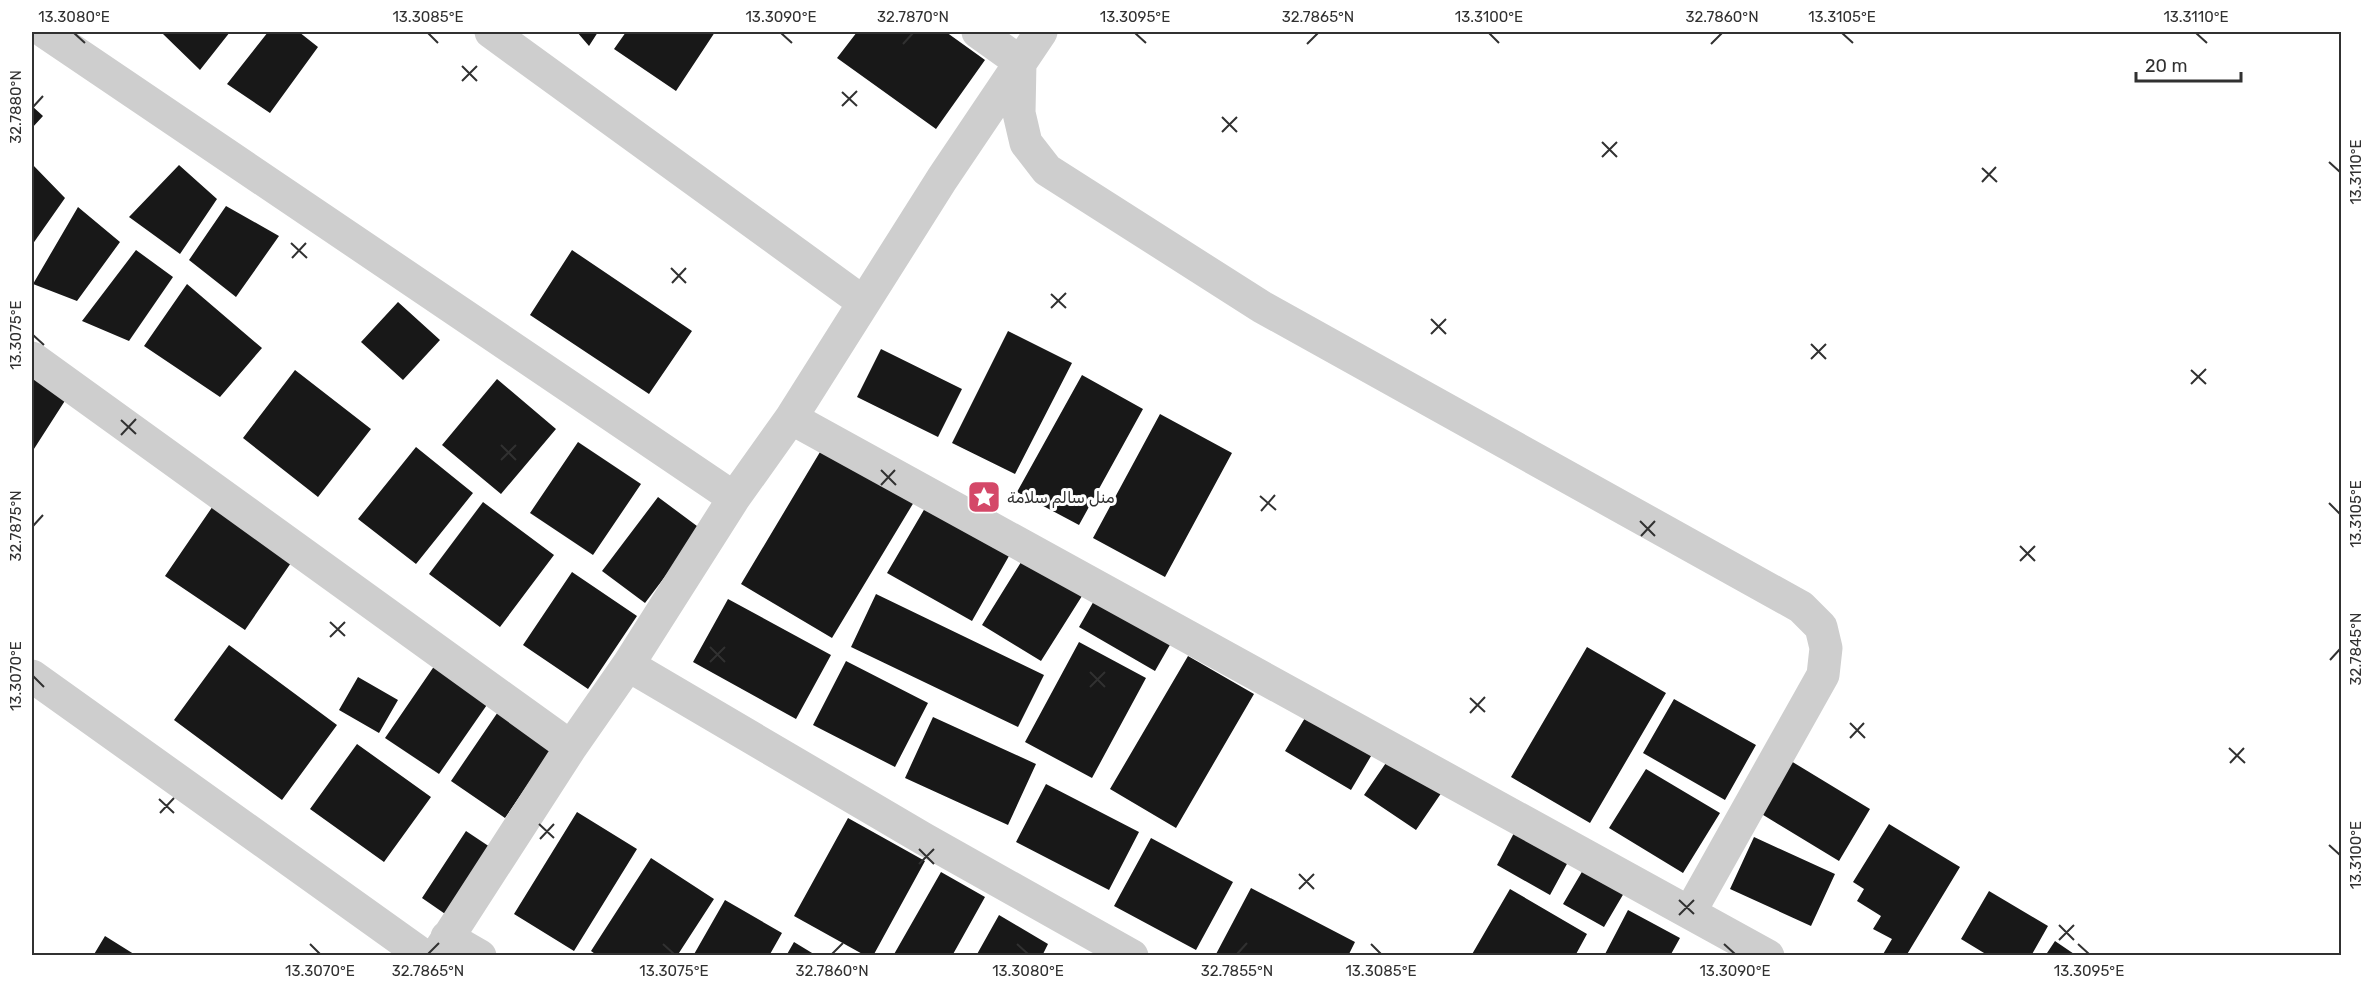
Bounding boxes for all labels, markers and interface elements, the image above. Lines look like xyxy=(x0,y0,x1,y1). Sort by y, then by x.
text: 13.3080°E xyxy=(38,8,110,26)
text: 13.3085°E xyxy=(392,8,464,26)
text: 13.3090°E xyxy=(745,8,817,26)
text: 32.7870°N xyxy=(877,8,949,26)
text: 13.3095°E xyxy=(1100,8,1170,26)
text: 32.7865°N xyxy=(1282,8,1354,26)
text: 13.3100°E xyxy=(1455,8,1523,26)
text: 32.7860°N xyxy=(1685,8,1759,26)
text: 13.3105°E xyxy=(1808,8,1876,26)
text: 13.3110°E xyxy=(2163,8,2229,26)
scale bar xyxy=(2136,45,2241,83)
text: 20 m xyxy=(2145,55,2187,77)
text: 32.7880°N xyxy=(7,70,25,144)
text: 13.3110°E xyxy=(2347,139,2365,205)
text: 13.3075°E xyxy=(7,300,25,370)
place icon: منل سالم سلامة xyxy=(966,479,1002,515)
text: 13.3105°E xyxy=(2347,480,2365,548)
place label: منل سالم سلامة xyxy=(1007,488,1115,508)
text: 32.7875°N xyxy=(7,490,25,562)
text: 32.7845°N xyxy=(2347,613,2365,685)
text: 13.3070°E xyxy=(7,641,25,711)
text: 13.3100°E xyxy=(2347,821,2365,889)
text: 13.3070°E xyxy=(285,962,355,980)
text: 32.7865°N xyxy=(392,962,464,980)
text: 13.3075°E xyxy=(639,962,709,980)
text: 32.7860°N xyxy=(795,962,869,980)
text: 13.3080°E xyxy=(992,962,1064,980)
text: 32.7855°N xyxy=(1201,962,1273,980)
text: 13.3085°E xyxy=(1345,962,1417,980)
text: 13.3090°E xyxy=(1699,962,1771,980)
text: 13.3095°E xyxy=(2054,962,2124,980)

